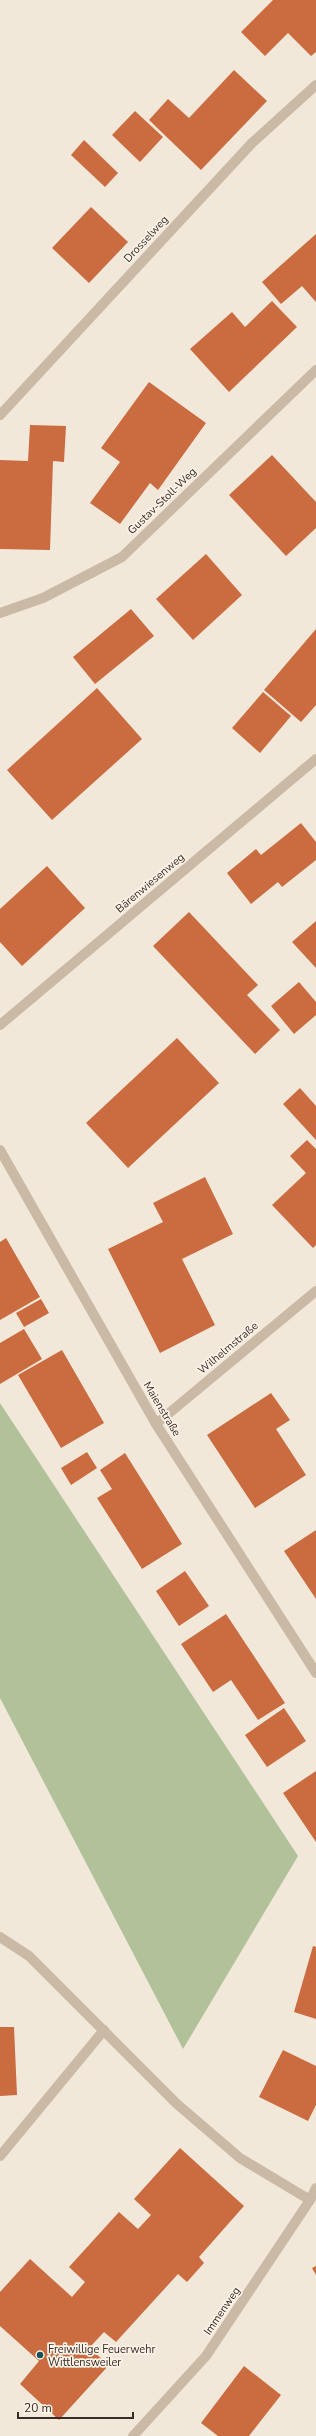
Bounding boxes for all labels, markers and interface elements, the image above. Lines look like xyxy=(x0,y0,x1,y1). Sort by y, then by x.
street label: Drosselweg xyxy=(120,212,172,266)
street label: Gustav-Stoll-Weg xyxy=(124,464,200,538)
street label: Bärenwiesenweg xyxy=(112,850,188,916)
street label: Wilhelmstraße xyxy=(195,1318,261,1378)
street label: Maienstraße xyxy=(140,1379,184,1439)
street label: Immenweg xyxy=(200,2284,244,2338)
place label: Freiwillige Feuerwehr Wittlensweiler xyxy=(48,2342,155,2370)
marker: Freiwillige Feuerwehr Wittlensweiler xyxy=(35,2350,45,2360)
scale bar xyxy=(18,2394,133,2420)
text: 20 m xyxy=(24,2400,52,2416)

